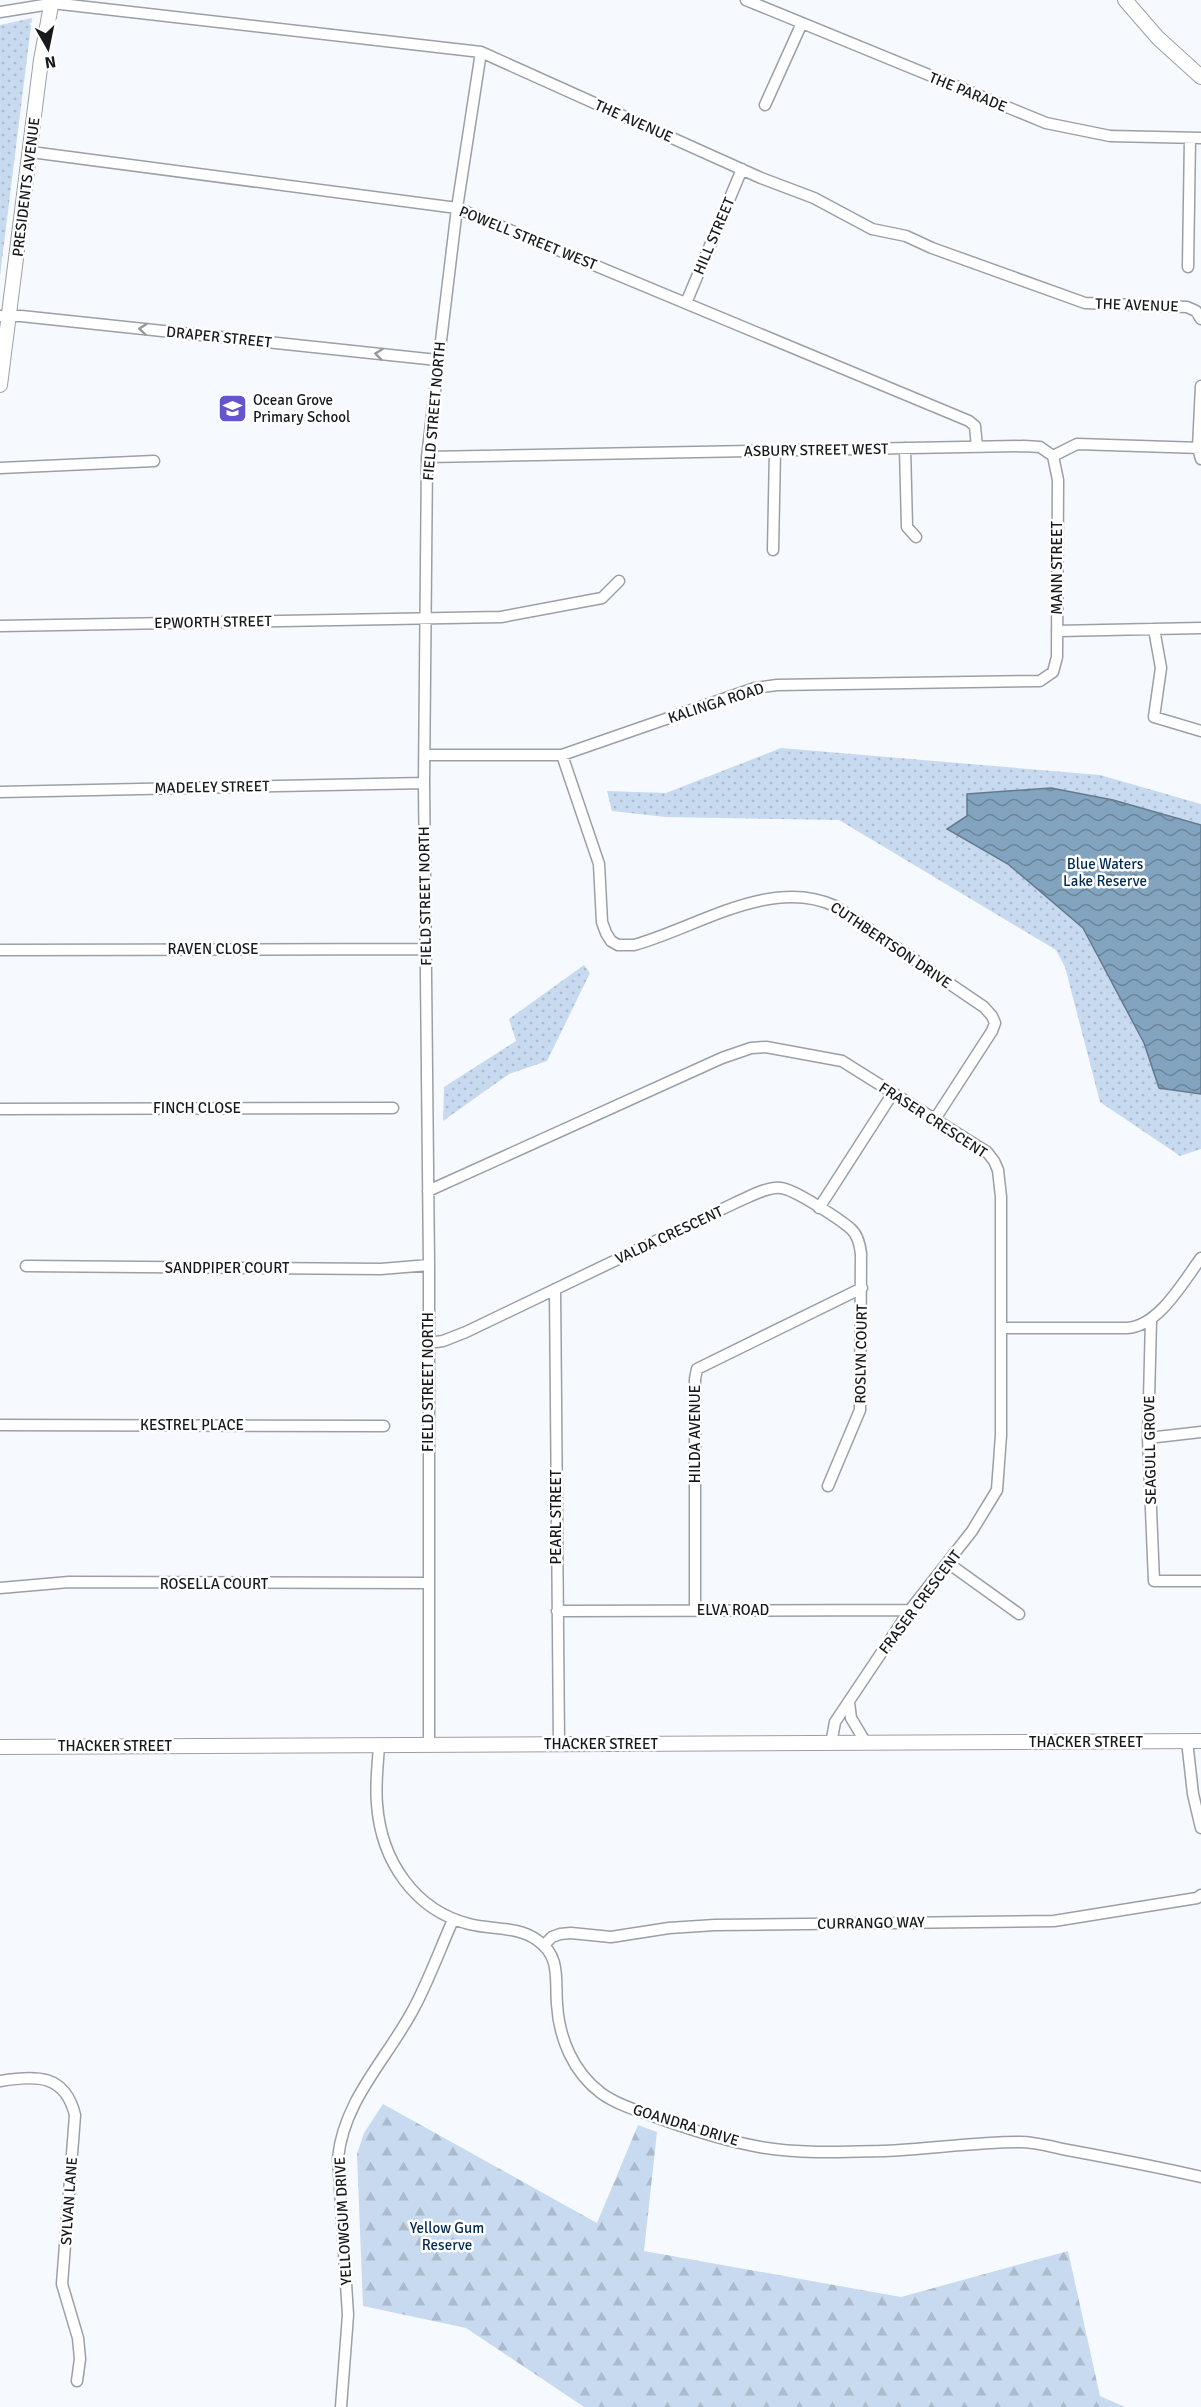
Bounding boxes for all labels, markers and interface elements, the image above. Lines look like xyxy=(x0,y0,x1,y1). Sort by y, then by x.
north arrow xyxy=(18,18,78,78)
text: N xyxy=(43,51,57,73)
street label: THE PARADE xyxy=(926,68,1010,116)
street label: THE AVENUE xyxy=(592,96,676,146)
street label: PRESIDENTS AVENUE xyxy=(9,116,43,258)
street label: HILL STREET xyxy=(690,194,739,277)
street label: POWELL STREET WEST xyxy=(457,202,600,274)
street label: THE AVENUE xyxy=(1095,295,1179,315)
one-way arrow xyxy=(139,323,148,336)
street label: DRAPER STREET xyxy=(165,323,273,352)
street label: FIELD STREET NORTH xyxy=(419,341,449,481)
one-way arrow xyxy=(374,348,383,361)
place label: Ocean Grove Primary School xyxy=(253,391,350,426)
school or university icon: Ocean Grove Primary School xyxy=(216,393,248,425)
street label: ASBURY STREET WEST xyxy=(744,440,889,460)
street label: MANN STREET xyxy=(1048,521,1066,615)
street label: EPWORTH STREET xyxy=(154,612,273,632)
street label: KALINGA ROAD xyxy=(666,679,766,727)
street label: MADELEY STREET xyxy=(154,777,270,797)
street label: FIELD STREET NORTH xyxy=(415,826,435,966)
park label: Blue Waters Lake Reserve xyxy=(1063,855,1147,890)
street label: CUTHBERTSON DRIVE xyxy=(827,898,955,992)
street label: RAVEN CLOSE xyxy=(167,940,259,958)
street label: FRASER CRESCENT xyxy=(876,1078,991,1162)
street label: FINCH CLOSE xyxy=(153,1099,241,1117)
street label: VALDA CRESCENT xyxy=(612,1202,726,1268)
street label: SANDPIPER COURT xyxy=(165,1259,290,1277)
street label: ROSLYN COURT xyxy=(851,1304,871,1404)
street label: FIELD STREET NORTH xyxy=(419,1312,437,1452)
street label: HILDA AVENUE xyxy=(686,1385,704,1483)
street label: SEAGULL GROVE xyxy=(1140,1395,1160,1505)
street label: KESTREL PLACE xyxy=(140,1416,244,1434)
street label: PEARL STREET xyxy=(547,1469,565,1564)
street label: FRASER CRESCENT xyxy=(875,1546,965,1657)
street label: ROSELLA COURT xyxy=(160,1575,269,1593)
street label: ELVA ROAD xyxy=(697,1601,769,1619)
street label: THACKER STREET xyxy=(1029,1733,1144,1751)
street label: THACKER STREET xyxy=(544,1735,659,1753)
street label: THACKER STREET xyxy=(58,1737,173,1755)
street label: CURRANGO WAY xyxy=(817,1913,925,1933)
street label: GOANDRA DRIVE xyxy=(631,2100,741,2150)
street label: SYLVAN LANE xyxy=(57,2156,81,2246)
street label: YELLOWGUM DRIVE xyxy=(331,2156,355,2286)
park label: Yellow Gum Reserve xyxy=(410,2219,484,2254)

